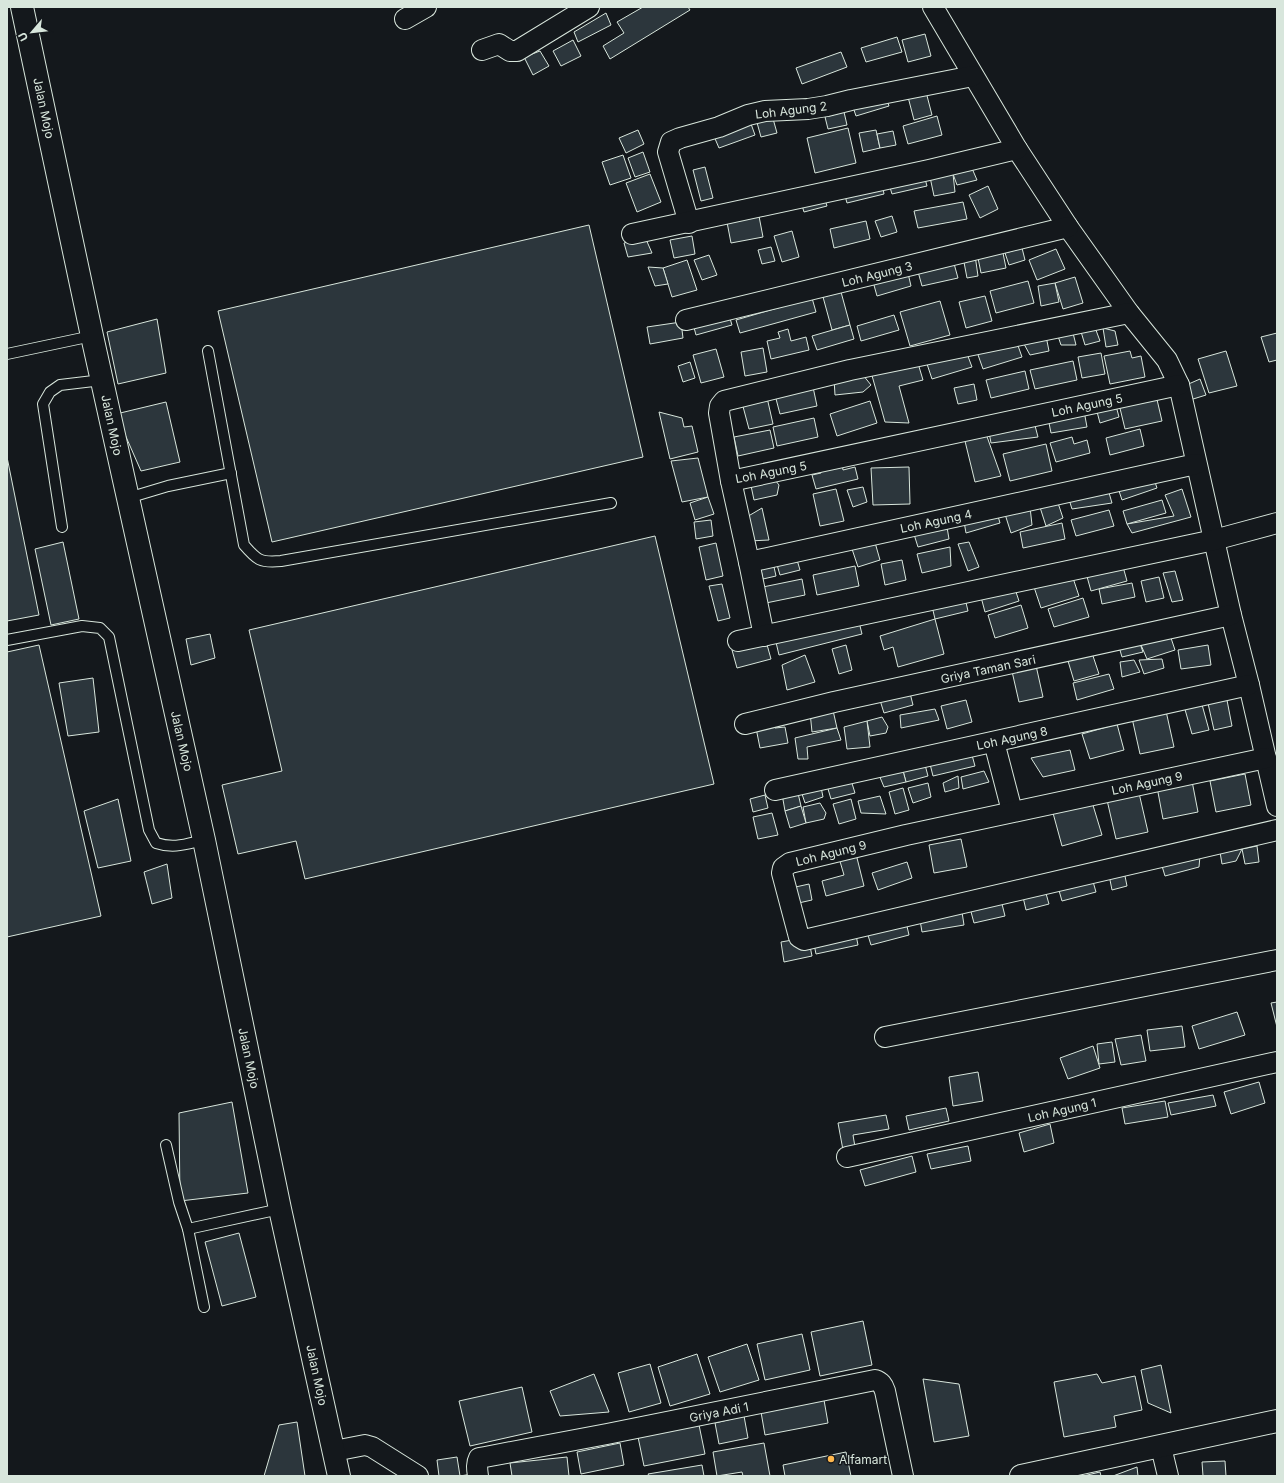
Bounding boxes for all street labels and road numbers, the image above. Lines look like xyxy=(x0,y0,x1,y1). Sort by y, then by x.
street label: Jalan Mojo xyxy=(30,76,58,140)
street label: Loh Agung 2 xyxy=(754,98,828,122)
street label: Loh Agung 3 xyxy=(840,258,914,290)
street label: Loh Agung 5 xyxy=(1050,390,1124,420)
street label: Jalan Mojo xyxy=(98,393,126,457)
street label: Loh Agung 5 xyxy=(734,458,808,486)
street label: Loh Agung 4 xyxy=(899,506,973,536)
street label: Griya Taman Sari xyxy=(939,652,1037,686)
street label: Jalan Mojo xyxy=(168,709,196,773)
street label: Loh Agung 8 xyxy=(975,723,1049,753)
street label: Loh Agung 9 xyxy=(1110,768,1184,798)
street label: Loh Agung 9 xyxy=(794,837,868,869)
street label: Jalan Mojo xyxy=(235,1026,263,1090)
street label: Loh Agung 1 xyxy=(1026,1095,1098,1125)
street label: Jalan Mojo xyxy=(303,1343,331,1407)
street label: Griya Adi 1 xyxy=(688,1399,750,1425)

